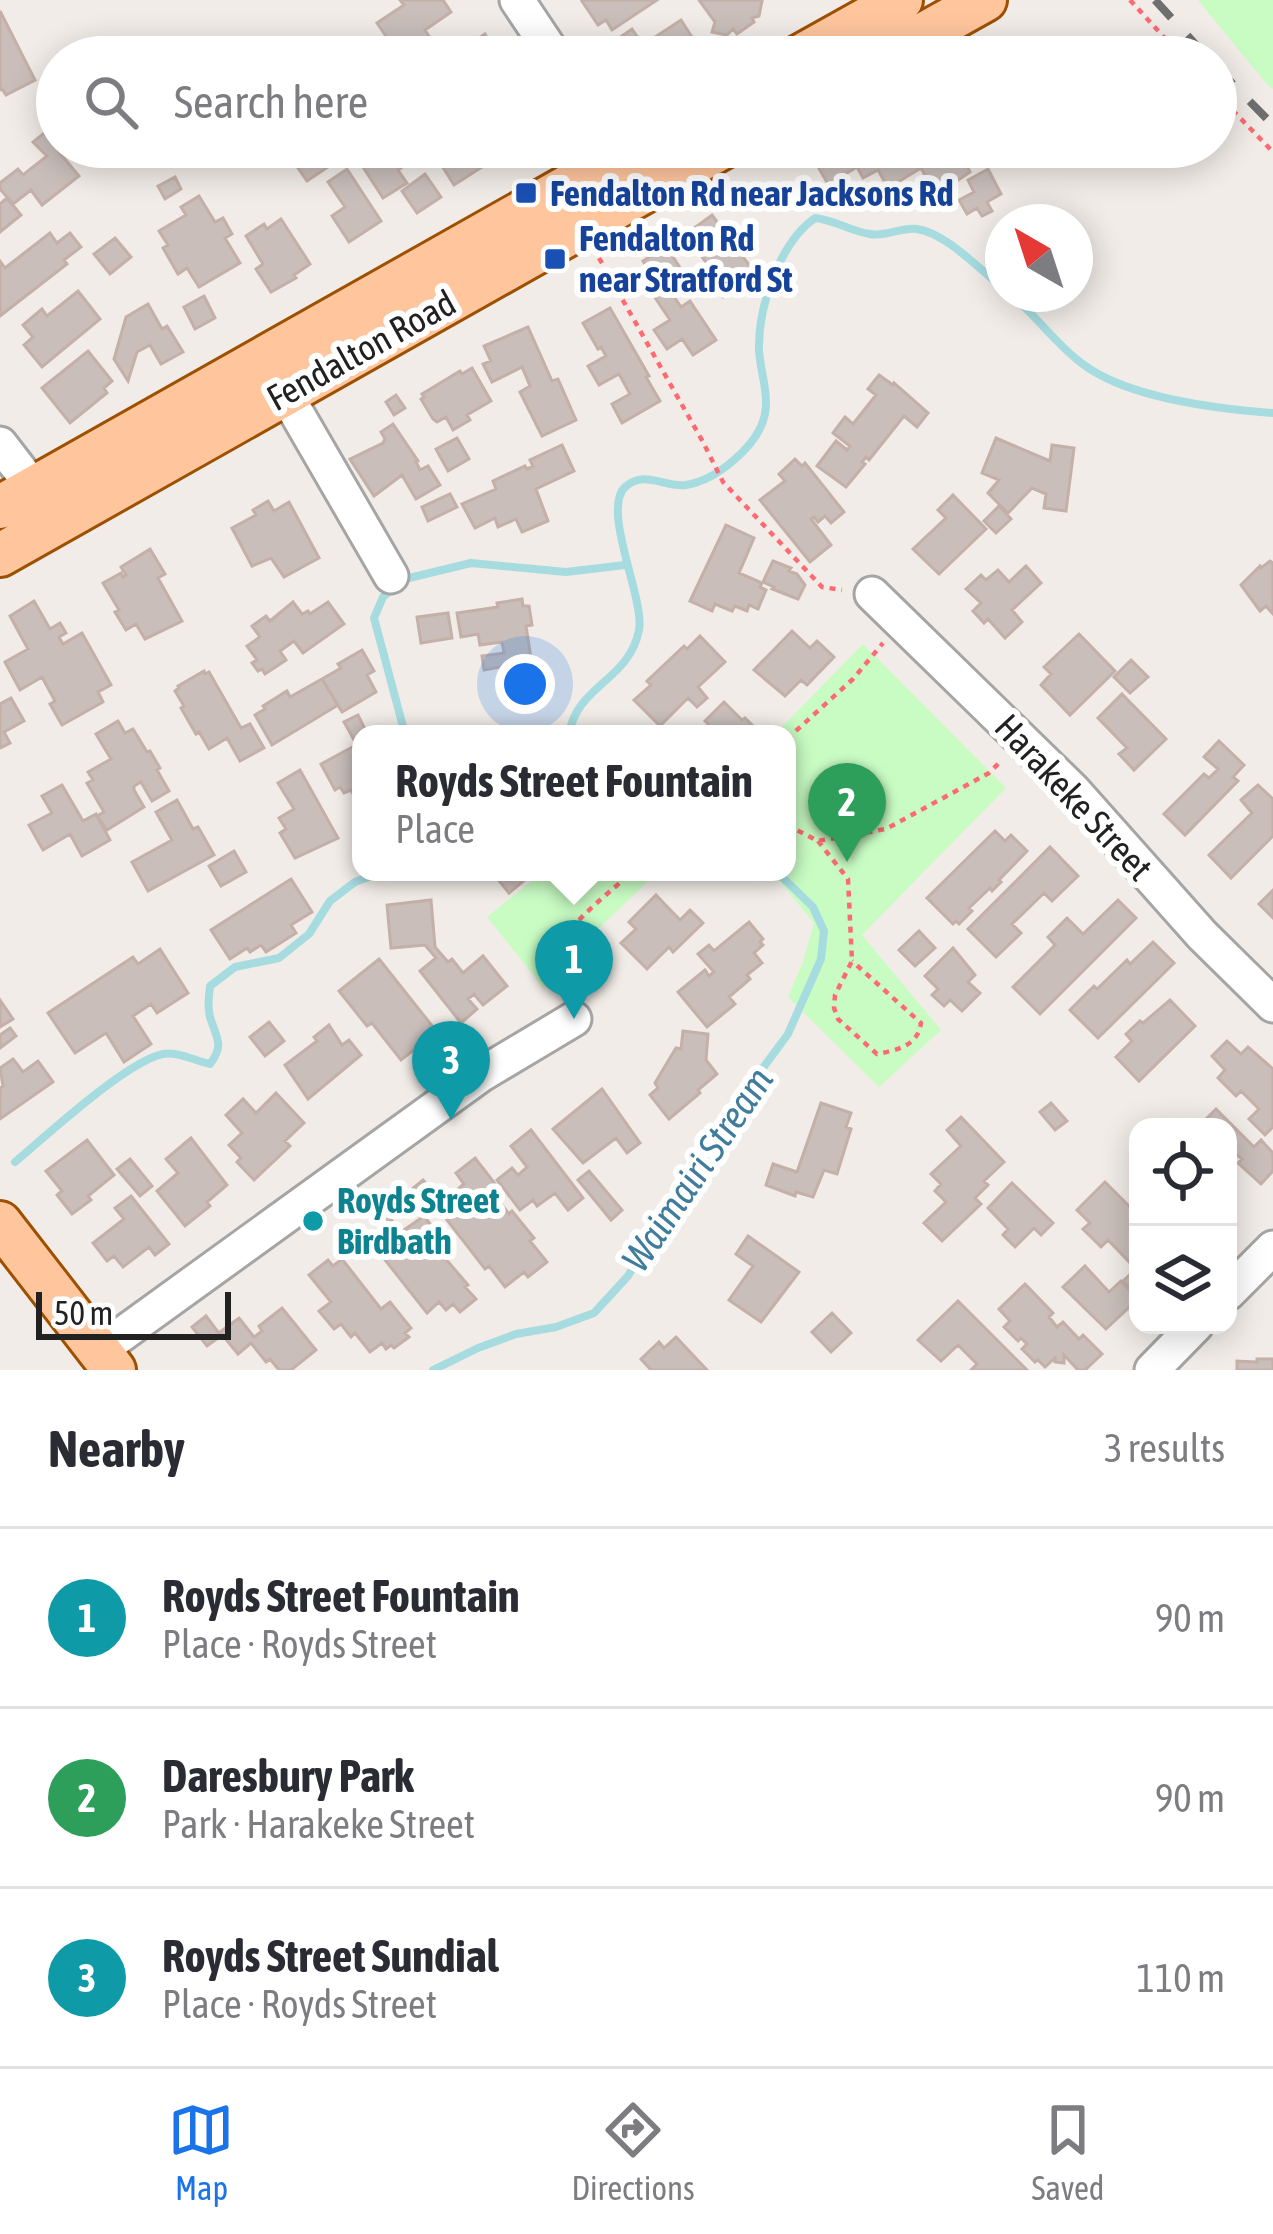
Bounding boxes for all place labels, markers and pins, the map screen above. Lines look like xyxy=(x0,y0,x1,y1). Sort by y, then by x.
place label: Fendalton Rd near Jacksons Rd xyxy=(550,172,954,214)
marker: Fendalton Rd near Jacksons Rd xyxy=(513,180,539,206)
place label: Fendalton Rd near Stratford St xyxy=(579,217,793,300)
marker: Fendalton Rd near Stratford St xyxy=(542,246,568,272)
pin: 2 xyxy=(808,763,886,862)
pin: 1 xyxy=(535,920,613,1019)
pin: 3 xyxy=(412,1021,490,1120)
place label: Royds Street Birdbath xyxy=(337,1179,500,1262)
marker: Royds Street Birdbath xyxy=(300,1208,326,1234)

